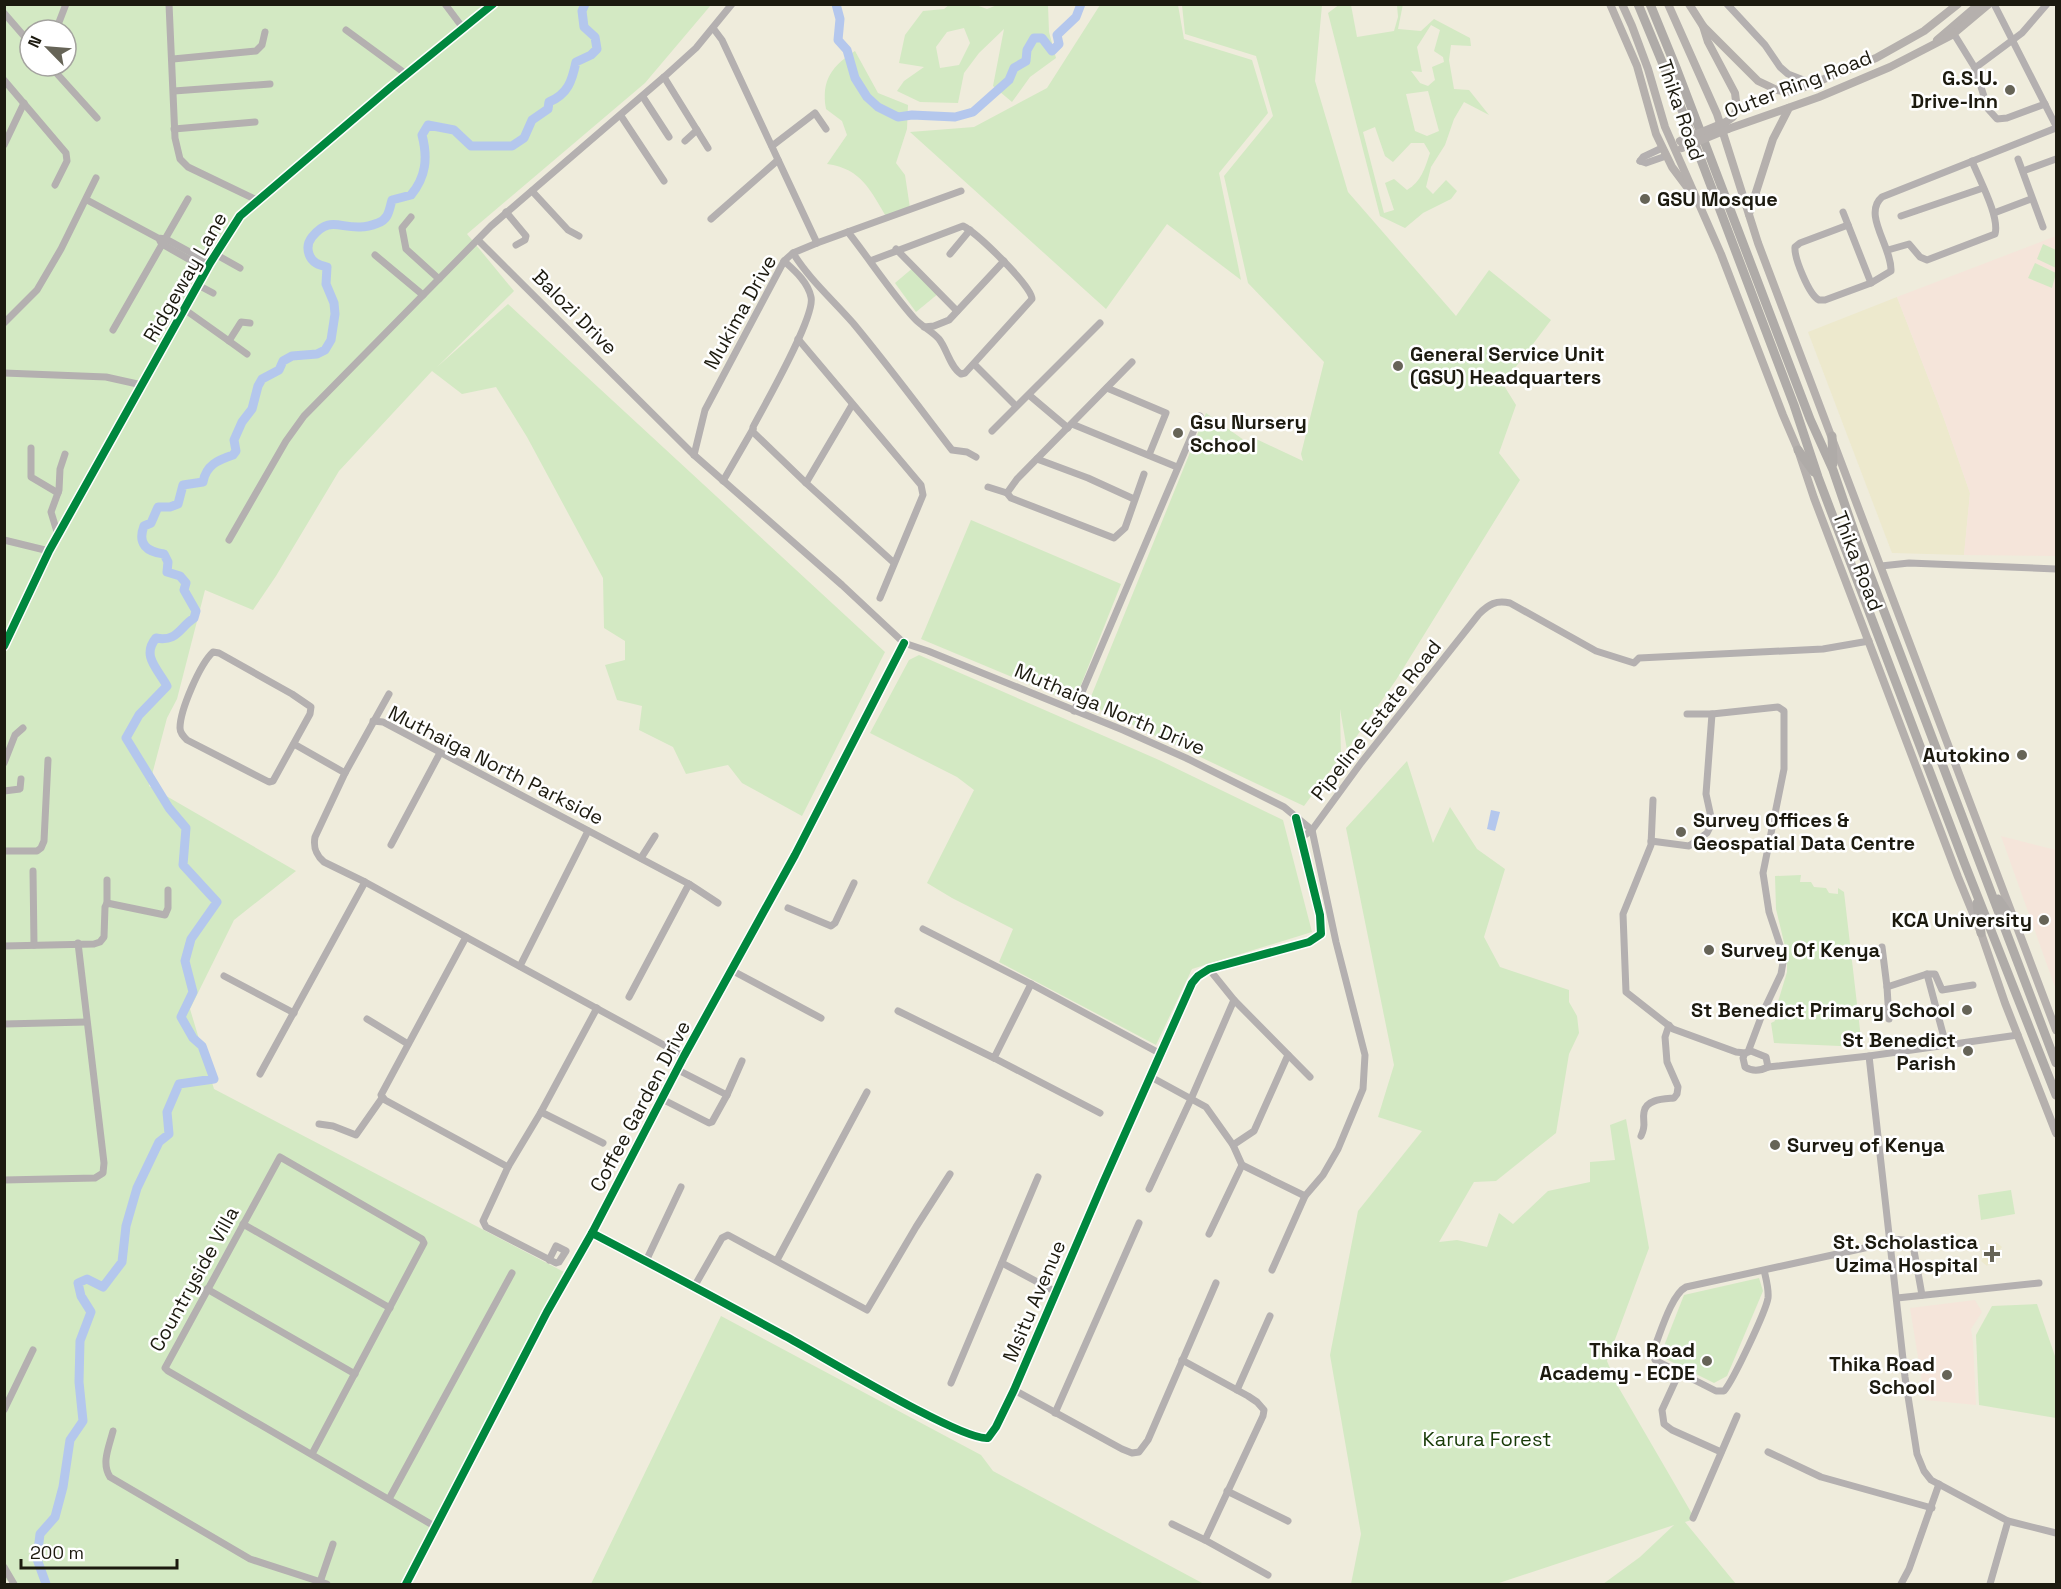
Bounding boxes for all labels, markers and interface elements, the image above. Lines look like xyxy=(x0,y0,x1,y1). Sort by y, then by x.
north arrow xyxy=(18,18,78,78)
text: N xyxy=(23,33,47,51)
street label: Outer Ring Road xyxy=(1721,44,1875,124)
street label: Thika Road xyxy=(1652,56,1710,164)
place label: G.S.U. Drive-Inn xyxy=(1911,65,1998,114)
marker: G.S.U. Drive-Inn xyxy=(2003,83,2017,97)
place label: GSU Mosque xyxy=(1657,186,1778,212)
marker: GSU Mosque xyxy=(1638,192,1652,206)
street label: Ridgeway Lane xyxy=(137,207,233,347)
street label: Mukima Drive xyxy=(698,250,782,374)
street label: Balozi Drive xyxy=(527,264,623,360)
place label: General Service Unit (GSU) Headquarters xyxy=(1410,341,1605,390)
marker: General Service Unit (GSU) Headquarters xyxy=(1391,359,1405,373)
place label: Gsu Nursery School xyxy=(1190,409,1307,458)
marker: Gsu Nursery School xyxy=(1171,426,1185,440)
street label: Thika Road xyxy=(1827,507,1889,615)
street label: Pipeline Estate Road xyxy=(1305,634,1447,806)
street label: Muthaiga North Drive xyxy=(1011,657,1209,761)
street label: Muthaiga North Parkside xyxy=(384,699,608,831)
place label: Autokino xyxy=(1923,742,2010,768)
marker: Autokino xyxy=(2015,748,2029,762)
place label: Survey Offices & Geospatial Data Centre xyxy=(1693,807,1915,856)
marker: Survey Offices & Geospatial Data Centre xyxy=(1674,825,1688,839)
place label: KCA University xyxy=(1892,907,2032,933)
marker: KCA University xyxy=(2037,913,2051,927)
place label: Survey Of Kenya xyxy=(1721,937,1881,963)
marker: Survey Of Kenya xyxy=(1702,943,1716,957)
place label: St Benedict Primary School xyxy=(1691,997,1955,1023)
marker: St Benedict Primary School xyxy=(1960,1003,1974,1017)
street label: Coffee Garden Drive xyxy=(584,1016,696,1196)
place label: St Benedict Parish xyxy=(1842,1027,1956,1076)
marker: St Benedict Parish xyxy=(1961,1044,1975,1058)
place label: Survey of Kenya xyxy=(1787,1132,1945,1158)
marker: Survey of Kenya xyxy=(1768,1138,1782,1152)
street label: Countryside Villa xyxy=(143,1202,245,1356)
place label: St. Scholastica Uzima Hospital xyxy=(1833,1229,1978,1278)
street label: Msitu Avenue xyxy=(997,1236,1071,1366)
marker: St. Scholastica Uzima Hospital xyxy=(1983,1245,2001,1263)
place label: Thika Road Academy - ECDE xyxy=(1540,1337,1695,1386)
place label: Thika Road School xyxy=(1829,1351,1935,1400)
marker: Thika Road Academy - ECDE xyxy=(1700,1354,1714,1368)
marker: Thika Road School xyxy=(1940,1368,1954,1382)
park label: Karura Forest xyxy=(1423,1426,1551,1452)
scale bar xyxy=(21,1532,177,1570)
text: 200 m xyxy=(30,1541,84,1564)

